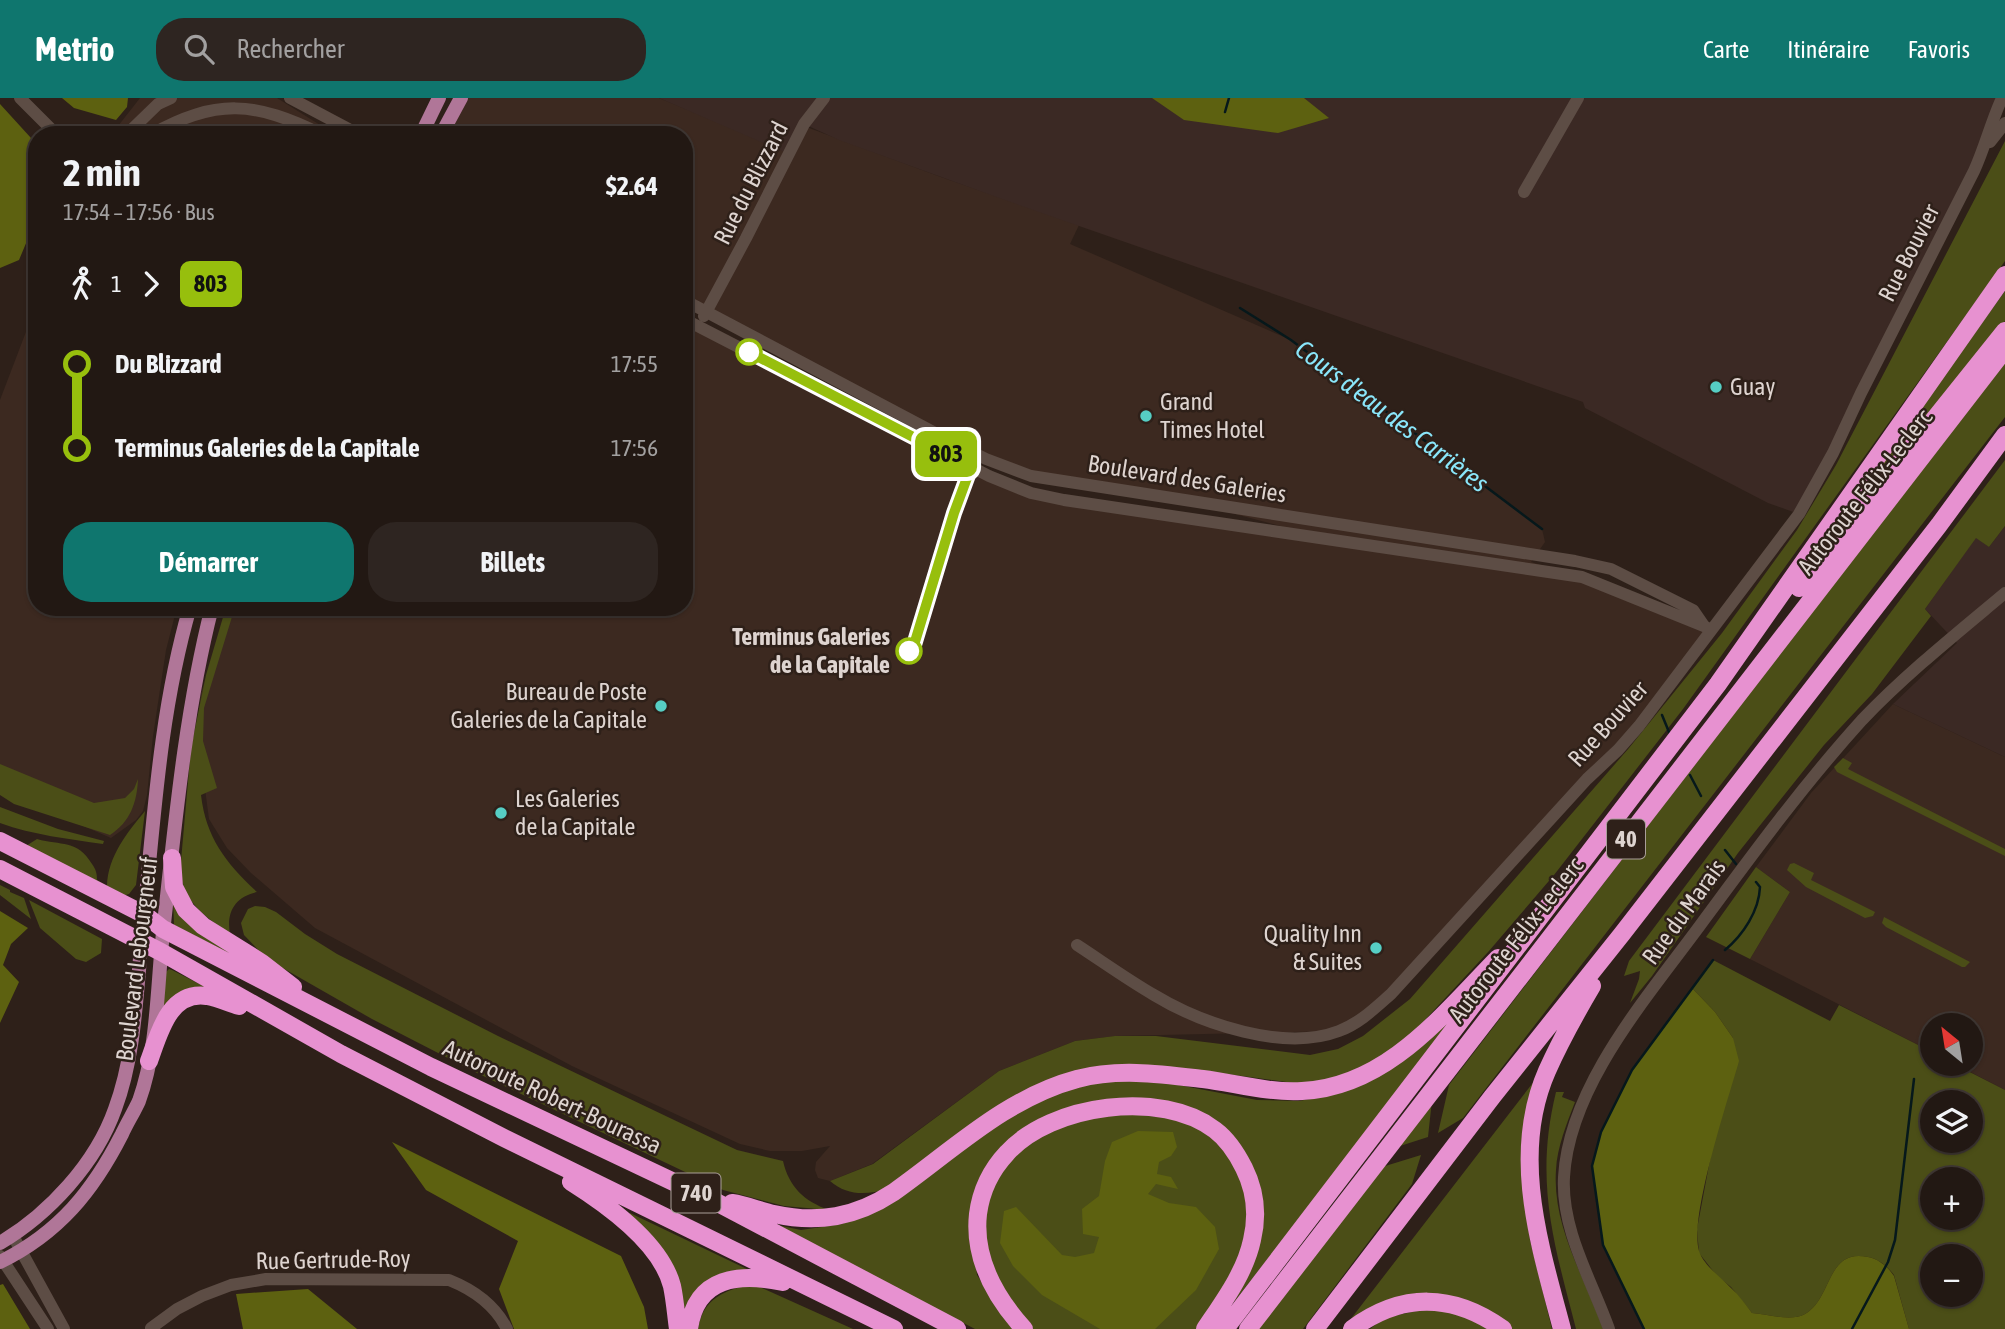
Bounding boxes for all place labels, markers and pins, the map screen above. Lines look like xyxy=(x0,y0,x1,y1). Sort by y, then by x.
unlabelled marker xyxy=(736,339,762,365)
place label: Guay xyxy=(1730,373,1775,400)
marker: Guay xyxy=(1708,379,1724,395)
place label: Grand Times Hotel xyxy=(1160,388,1265,443)
marker: Grand Times Hotel xyxy=(1138,408,1154,424)
place label: Terminus Galeries de la Capitale xyxy=(732,623,891,678)
marker: Terminus Galeries de la Capitale xyxy=(896,638,922,664)
place label: Bureau de Poste Galeries de la Capitale xyxy=(451,678,647,733)
marker: Bureau de Poste Galeries de la Capitale xyxy=(653,698,669,714)
place label: Les Galeries de la Capitale xyxy=(515,785,635,840)
marker: Les Galeries de la Capitale xyxy=(493,805,509,821)
place label: Quality Inn & Suites xyxy=(1264,920,1362,975)
marker: Quality Inn & Suites xyxy=(1368,940,1384,956)

